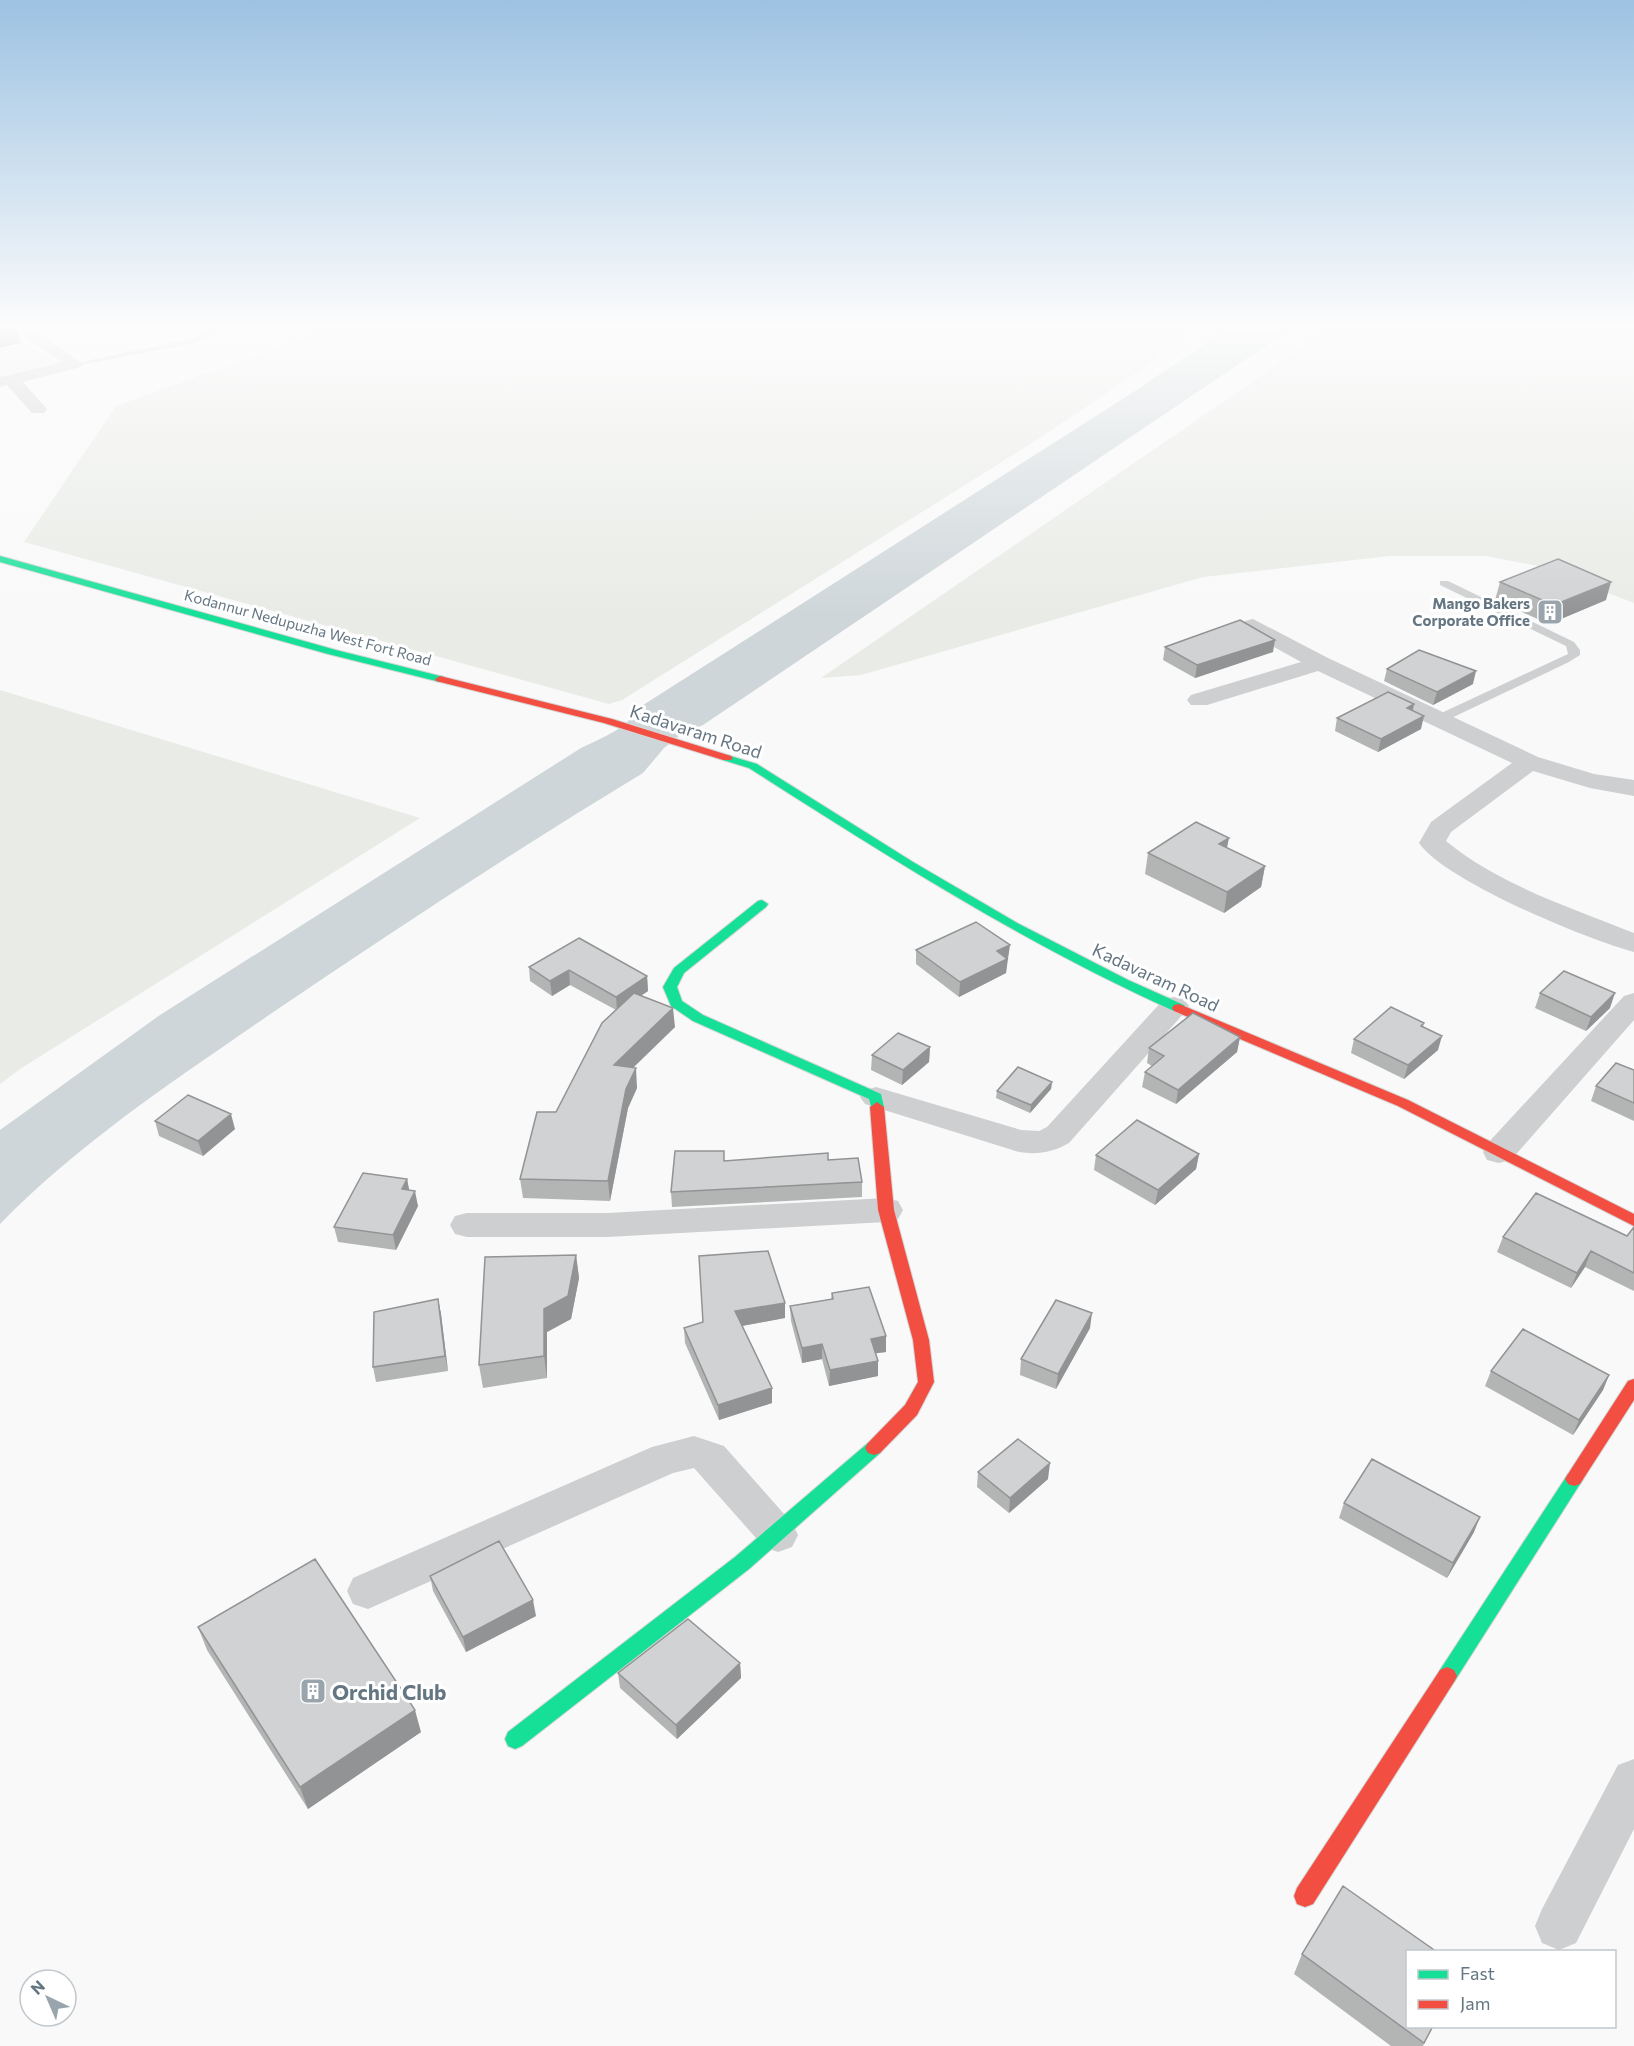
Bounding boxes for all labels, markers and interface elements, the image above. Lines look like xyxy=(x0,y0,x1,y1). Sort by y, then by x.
street label: Kodannur Nedupuzha West Fort Road xyxy=(183,585,433,669)
place label: Mango Bakers Corporate Office xyxy=(1412,594,1530,629)
building icon: Mango Bakers Corporate Office xyxy=(1535,597,1565,627)
street label: Kadavaram Road xyxy=(627,699,765,763)
street label: Kadavaram Road xyxy=(1089,938,1223,1016)
building icon: Orchid Club xyxy=(298,1676,328,1706)
place label: Orchid Club xyxy=(332,1679,446,1704)
legend xyxy=(1406,1950,1616,2028)
text: Fast xyxy=(1460,1962,1495,1984)
north arrow xyxy=(18,1968,78,2028)
text: N xyxy=(26,1976,48,1998)
text: Jam xyxy=(1460,1992,1490,2014)

